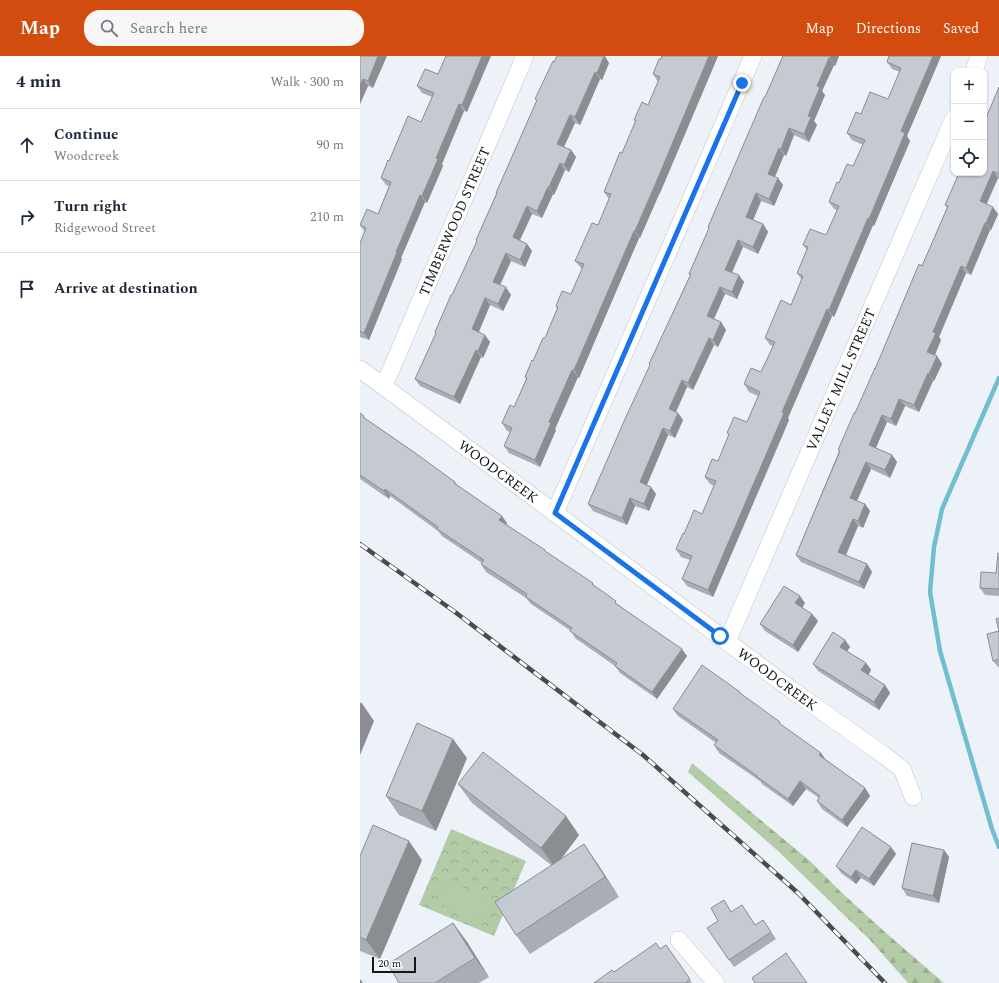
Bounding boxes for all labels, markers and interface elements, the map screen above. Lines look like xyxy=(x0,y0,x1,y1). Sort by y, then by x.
search box xyxy=(84,10,364,46)
text: Map xyxy=(20,14,60,43)
icon: search xyxy=(98,17,120,39)
text: Search here xyxy=(130,17,208,40)
text: Map xyxy=(806,18,834,39)
text: Directions xyxy=(856,18,921,39)
text: Saved xyxy=(943,18,979,39)
map controls xyxy=(951,68,987,176)
button: + xyxy=(951,68,987,104)
text: 4 min xyxy=(16,69,61,95)
text: Walk · 300 m xyxy=(270,72,344,92)
route end xyxy=(733,74,751,92)
button: − xyxy=(951,104,987,140)
text: Continue xyxy=(54,123,119,146)
icon: ahead xyxy=(16,134,38,156)
text: 90 m xyxy=(317,135,344,155)
button: locate xyxy=(951,140,987,176)
street label: TIMBERWOOD STREET xyxy=(414,144,496,299)
text: Woodcreek xyxy=(54,146,119,166)
text: Turn right xyxy=(54,195,127,218)
icon: right xyxy=(16,206,38,228)
text: 210 m xyxy=(310,207,344,227)
text: Ridgewood Street xyxy=(54,218,156,238)
text: Arrive at destination xyxy=(54,277,198,300)
icon: arrive xyxy=(16,278,38,300)
street label: VALLEY MILL STREET xyxy=(801,305,881,454)
street label: WOODCREEK xyxy=(454,435,543,508)
route start xyxy=(711,627,729,645)
street label: WOODCREEK xyxy=(733,643,822,716)
scale bar xyxy=(372,955,416,974)
text: 20 m xyxy=(378,955,401,972)

